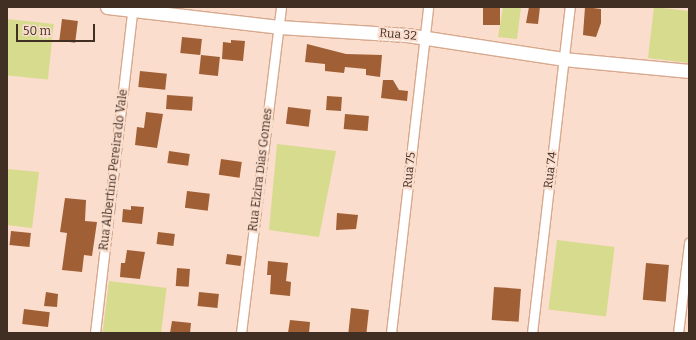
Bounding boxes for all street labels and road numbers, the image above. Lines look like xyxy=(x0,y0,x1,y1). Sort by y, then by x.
street label: Rua 32 xyxy=(379,26,417,44)
street label: Rua Albertino Pereira do Vale xyxy=(97,89,131,251)
street label: Rua Elzira Dias Gomes xyxy=(246,107,276,233)
street label: Rua 75 xyxy=(401,151,419,189)
street label: Rua 74 xyxy=(542,151,560,189)

